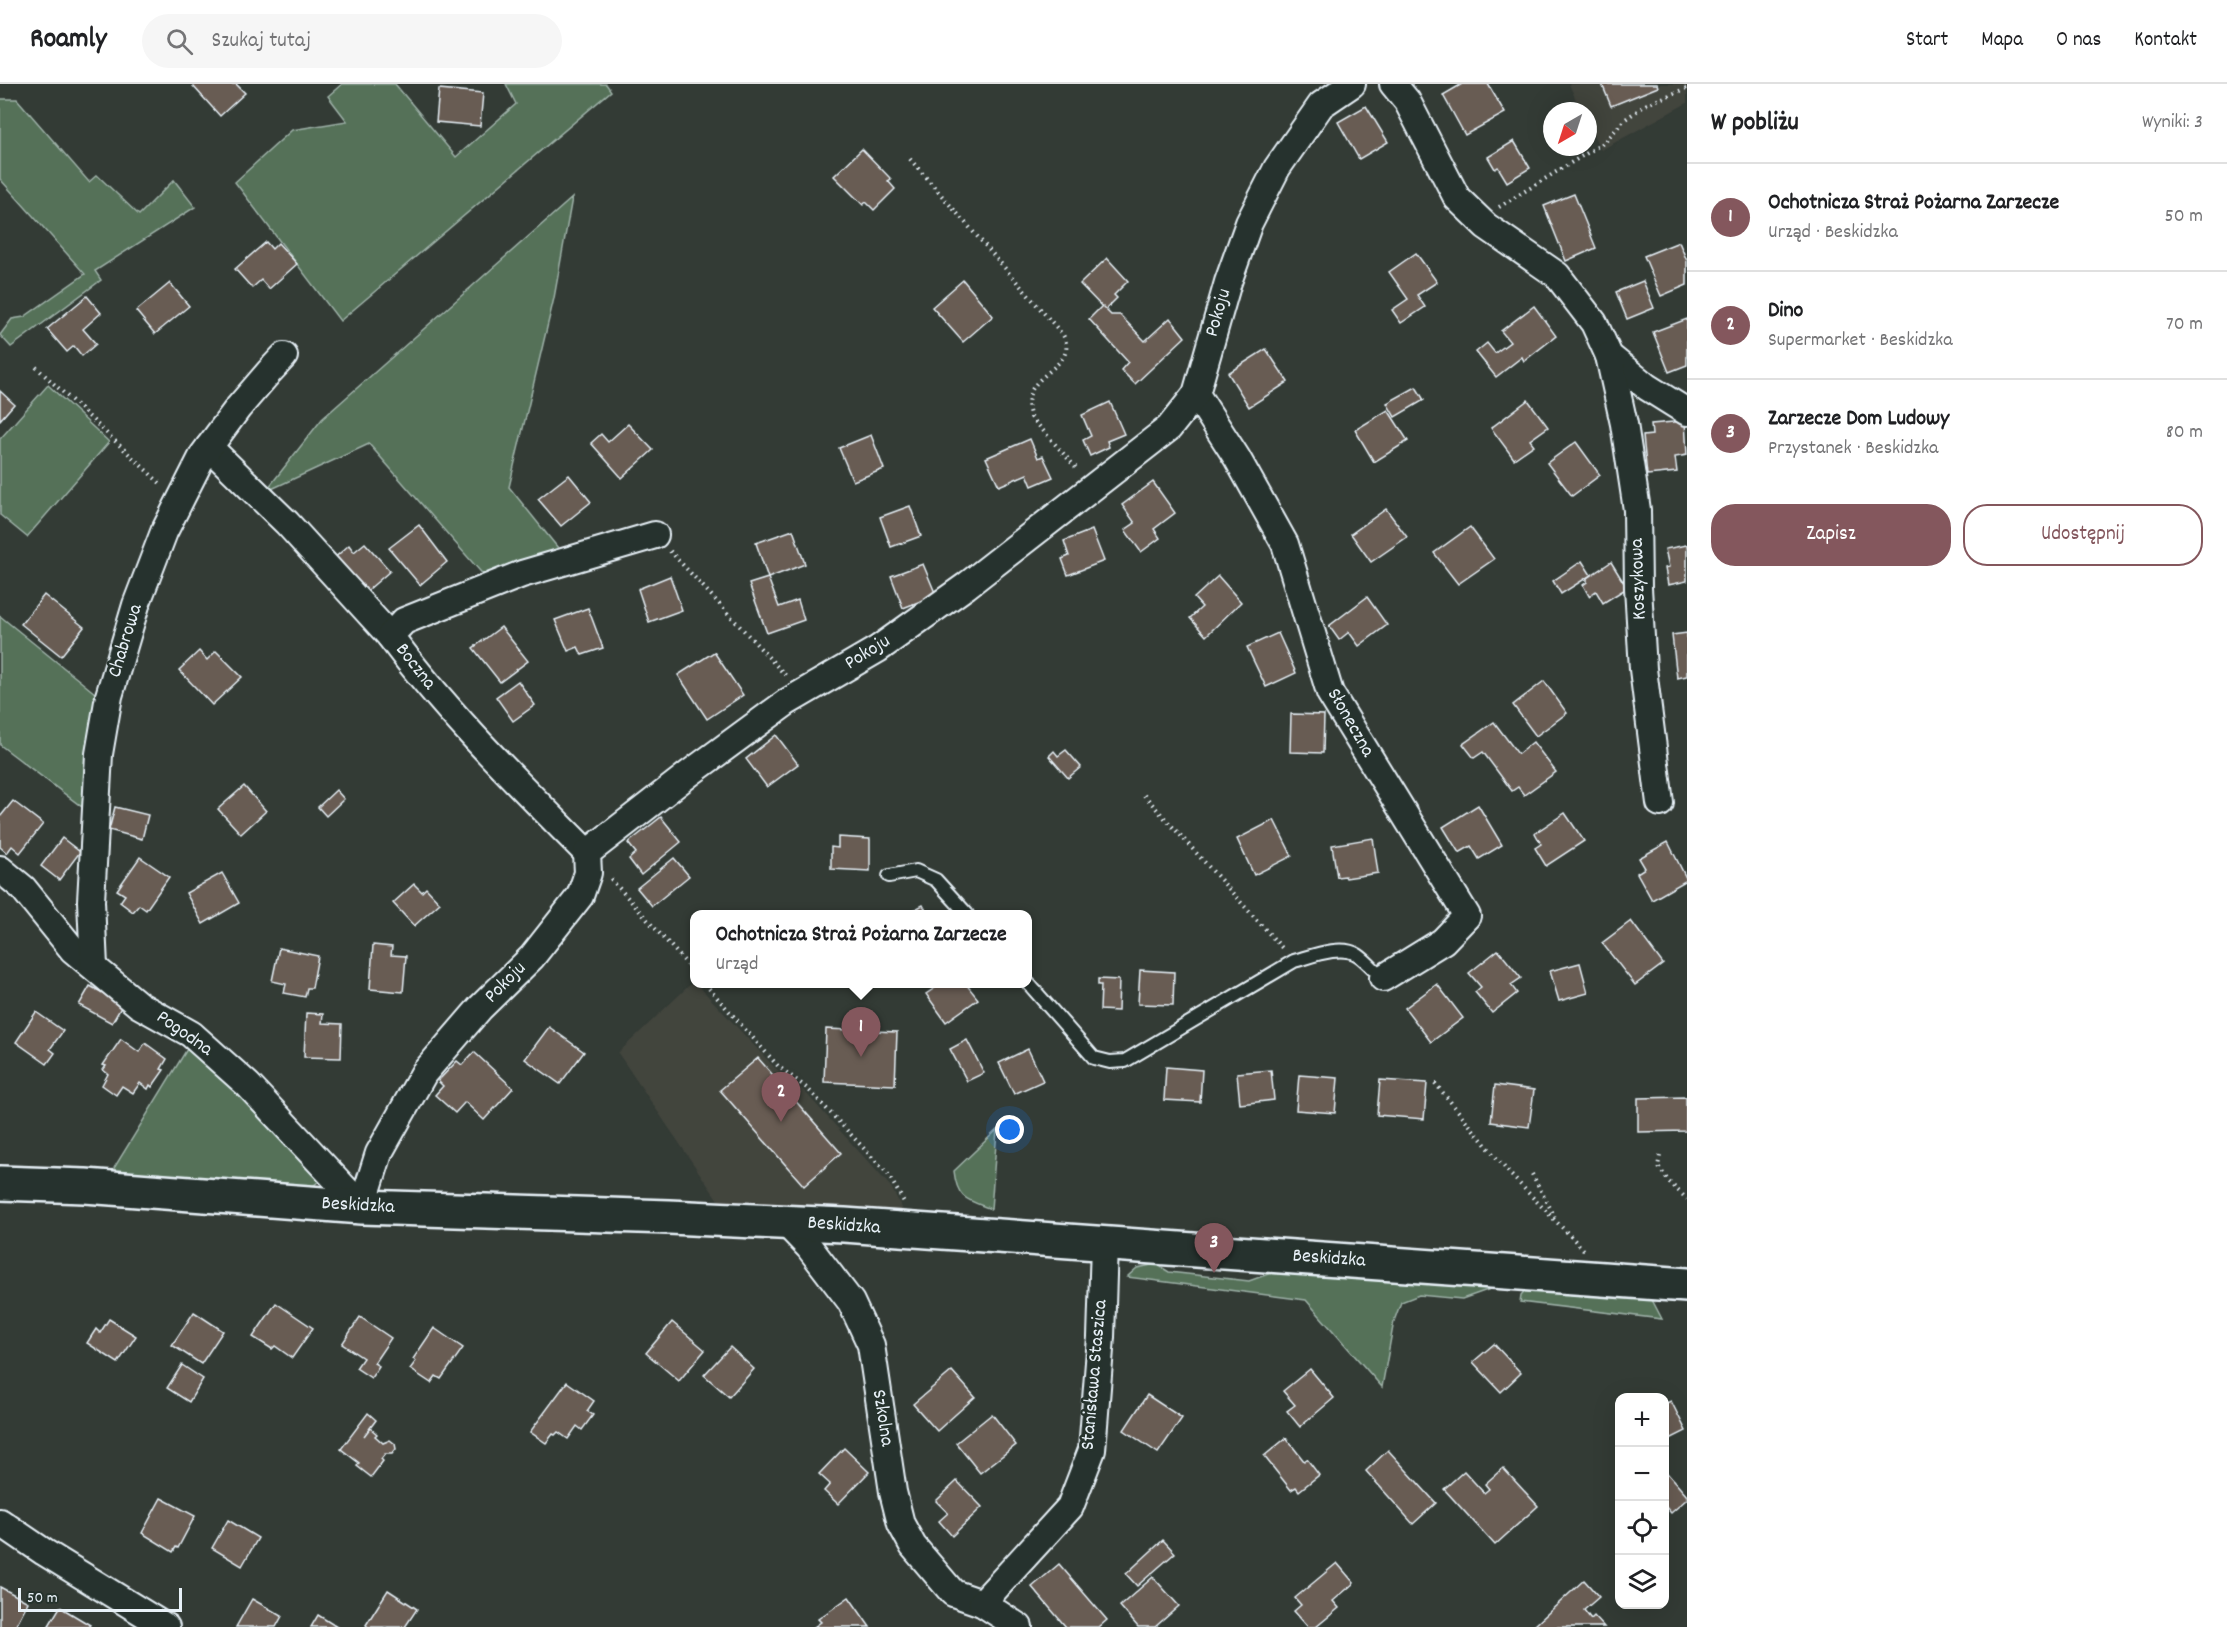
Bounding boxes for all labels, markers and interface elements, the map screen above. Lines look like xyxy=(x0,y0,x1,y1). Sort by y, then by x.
search box xyxy=(142,14,562,68)
text: Roamly xyxy=(30,21,106,61)
icon: search xyxy=(163,25,196,58)
text: Szukaj tutaj xyxy=(211,26,311,57)
text: Start xyxy=(1906,26,1948,56)
text: Mapa xyxy=(1981,26,2023,56)
text: O nas xyxy=(2056,26,2101,56)
text: Kontakt xyxy=(2134,26,2197,56)
north arrow xyxy=(1543,102,1597,156)
text: W pobliżu xyxy=(1711,105,1799,142)
text: Wyniki: 3 xyxy=(2142,109,2203,137)
text: Ochotnicza Straż Pożarna Zarzecze xyxy=(1768,188,2059,219)
text: 1 xyxy=(1728,203,1733,231)
text: 50 m xyxy=(2165,203,2203,231)
text: Urząd · Beskidzka xyxy=(1768,219,1898,247)
street label: Pokoju xyxy=(1199,286,1239,340)
text: Dino xyxy=(1768,296,1803,327)
text: 2 xyxy=(1726,311,1735,339)
text: 70 m xyxy=(2166,311,2203,339)
text: Supermarket · Beskidzka xyxy=(1768,327,1953,355)
text: Zarzecze Dom Ludowy xyxy=(1768,404,1949,435)
text: 3 xyxy=(1726,419,1735,447)
text: 80 m xyxy=(2166,419,2203,447)
text: Przystanek · Beskidzka xyxy=(1768,435,1938,463)
button: Zapisz xyxy=(1711,504,1951,566)
button: Udostępnij xyxy=(1963,504,2203,566)
street label: Koszykowa xyxy=(1624,537,1654,620)
street label: Chabrowa xyxy=(102,600,151,681)
street label: Pokoju xyxy=(840,628,896,678)
street label: Boczna xyxy=(388,638,443,697)
street label: Słoneczna xyxy=(1319,683,1381,763)
popup xyxy=(690,910,1032,988)
text: Ochotnicza Straż Pożarna Zarzecze xyxy=(715,920,1007,951)
text: Urząd xyxy=(715,951,758,979)
street label: Pokoju xyxy=(479,956,533,1010)
street label: Pogodna xyxy=(150,1004,219,1064)
pin: 1 xyxy=(842,1008,880,1057)
pin: 2 xyxy=(762,1072,800,1122)
your location xyxy=(995,1115,1024,1144)
street label: Beskidzka xyxy=(321,1190,396,1222)
street label: Beskidzka xyxy=(807,1209,882,1243)
pin: 3 xyxy=(1194,1224,1234,1273)
street label: Beskidzka xyxy=(1292,1242,1367,1276)
street label: Stanisława Staszica xyxy=(1074,1298,1116,1451)
street label: Szkolna xyxy=(864,1388,900,1449)
map controls xyxy=(1615,1393,1669,1609)
button: + xyxy=(1615,1393,1669,1447)
button: − xyxy=(1615,1447,1669,1501)
button: locate xyxy=(1615,1501,1669,1555)
button: layers xyxy=(1615,1555,1669,1609)
scale bar xyxy=(18,1585,182,1612)
text: 50 m xyxy=(27,1587,58,1610)

